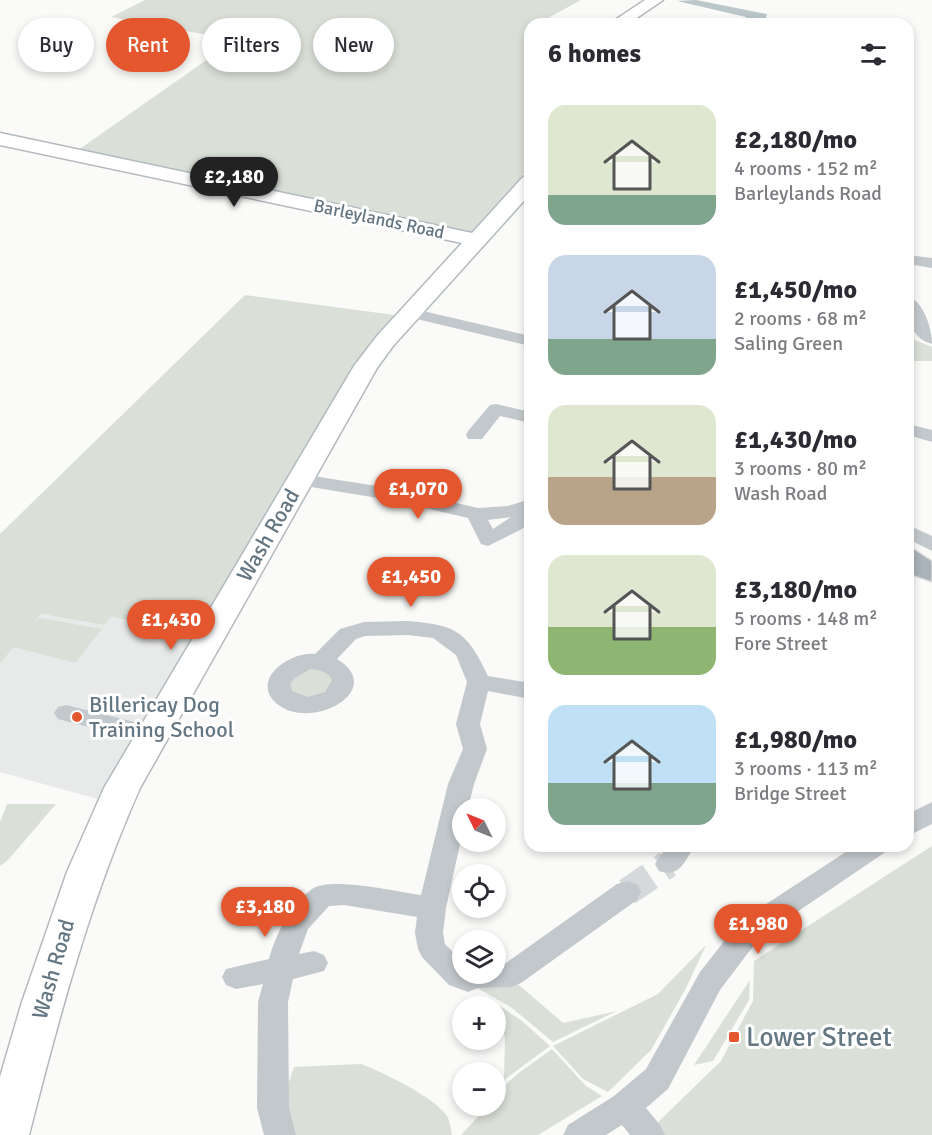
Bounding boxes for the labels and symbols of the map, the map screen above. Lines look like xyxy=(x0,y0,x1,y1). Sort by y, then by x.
pin: £2,180 xyxy=(185,157,283,208)
street label: Barleylands Road xyxy=(312,194,446,244)
pin: £1,070 xyxy=(369,469,467,520)
street label: Wash Road xyxy=(231,484,305,586)
pin: £1,450 xyxy=(362,557,460,608)
pin: £1,430 xyxy=(122,600,220,651)
place label: Billericay Dog Training School xyxy=(89,691,234,743)
marker: Billericay Dog Training School xyxy=(70,710,84,724)
north arrow xyxy=(452,798,506,852)
pin: £3,180 xyxy=(216,887,314,938)
pin: £1,980 xyxy=(709,904,807,955)
street label: Wash Road xyxy=(26,916,80,1022)
place label: Lower Street xyxy=(746,1021,892,1054)
marker: Lower Street xyxy=(727,1030,741,1044)

